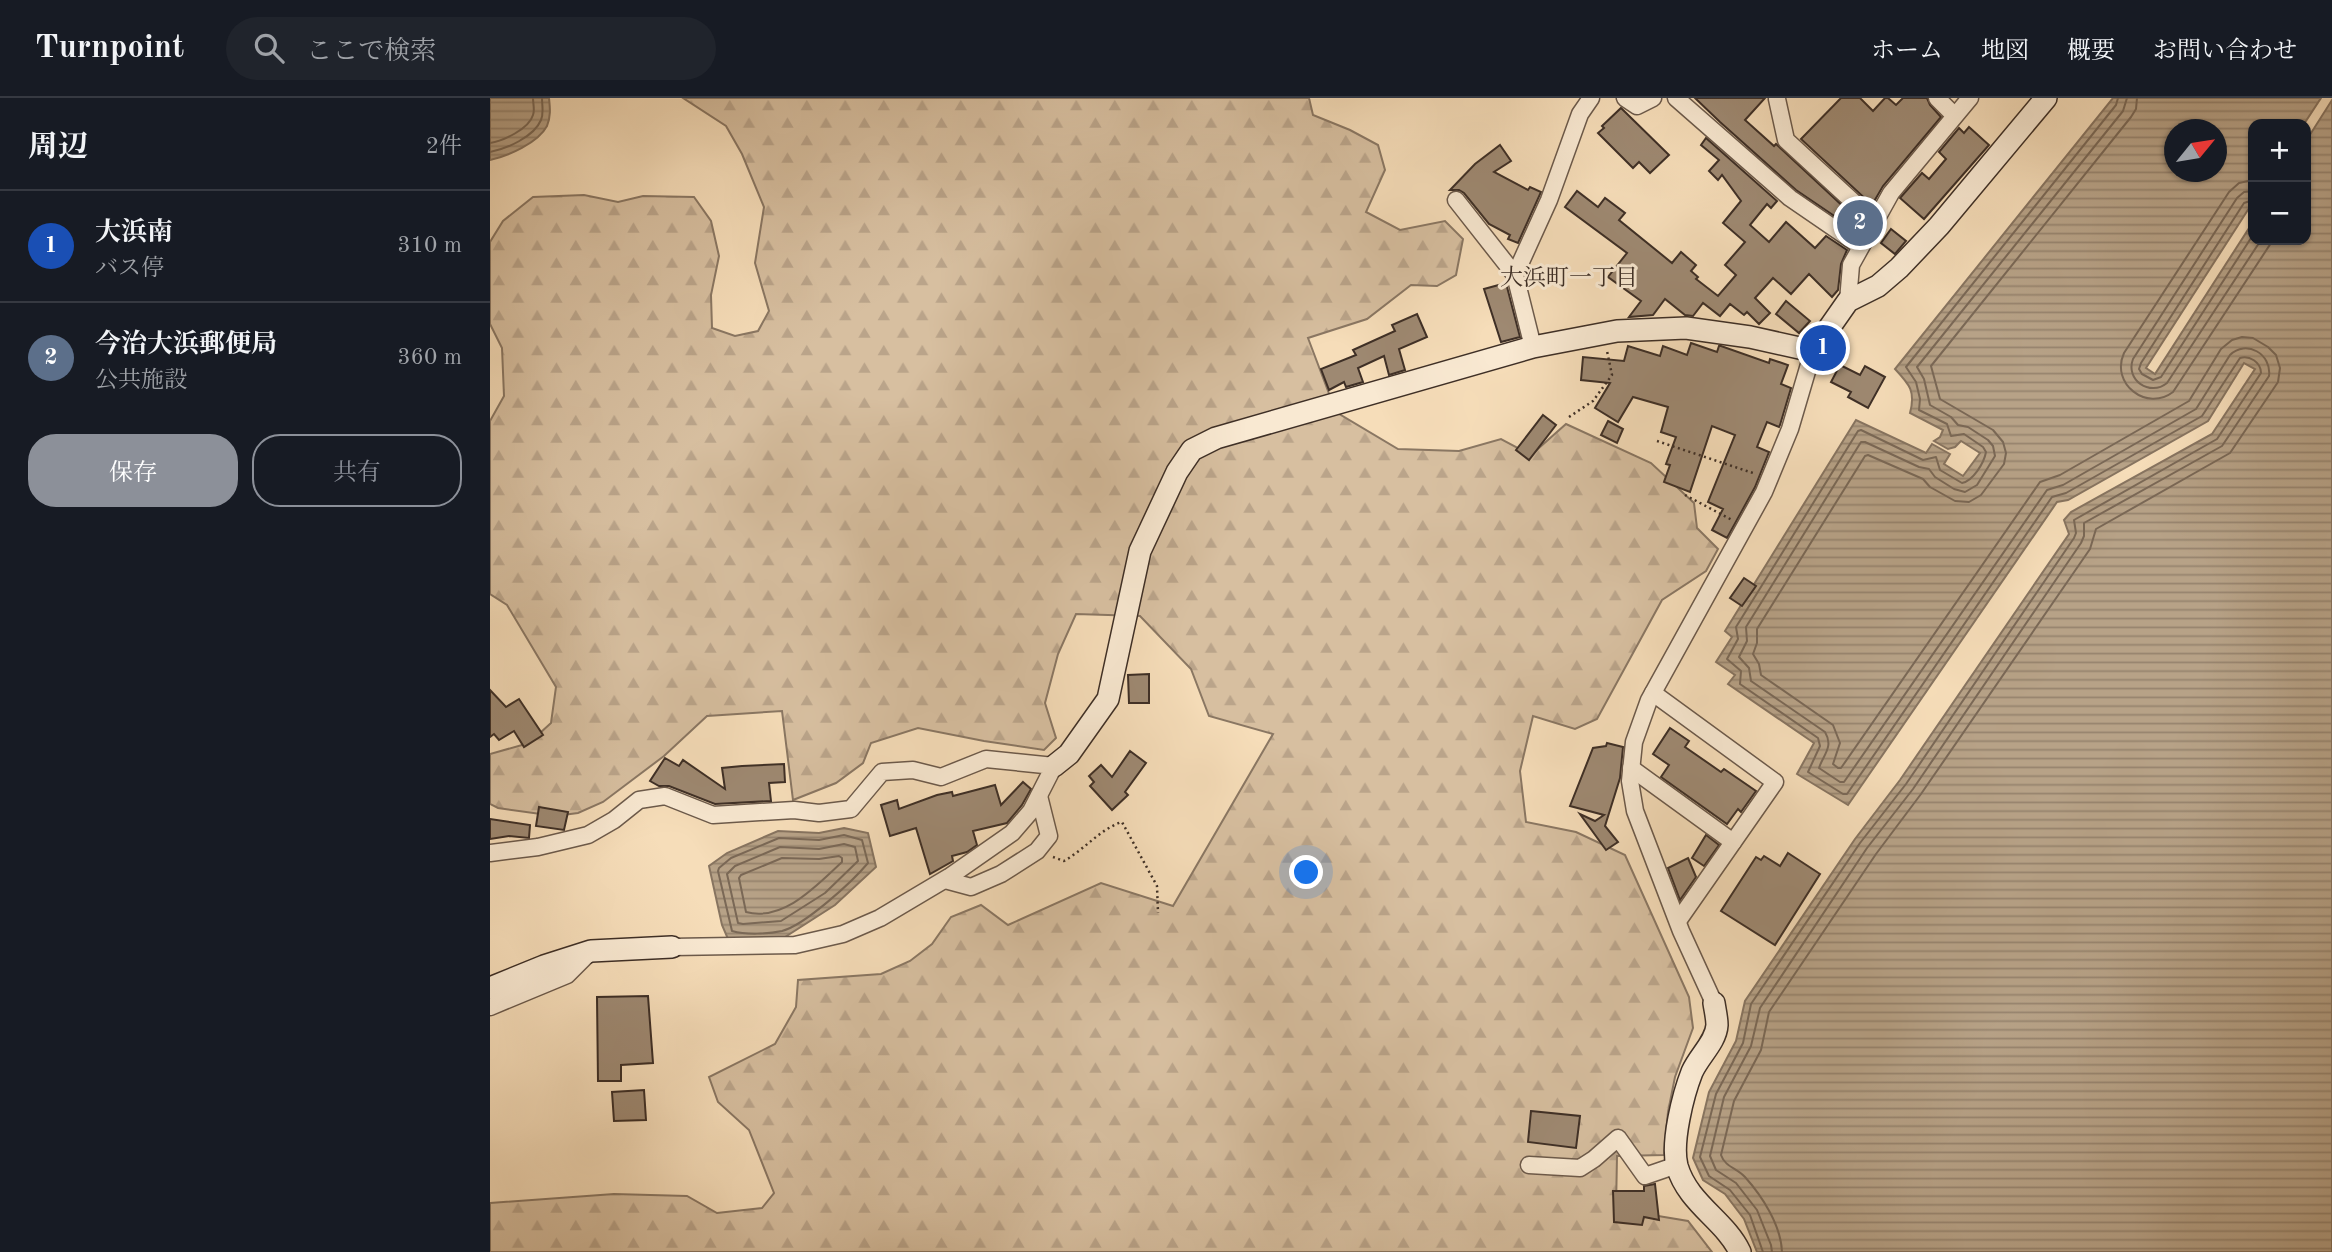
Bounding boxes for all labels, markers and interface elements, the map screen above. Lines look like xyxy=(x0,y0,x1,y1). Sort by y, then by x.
search box xyxy=(226,17,716,80)
icon: search xyxy=(250,29,288,67)
text: Turnpoint xyxy=(35,32,184,65)
text: ここで検索 xyxy=(306,39,436,65)
text: ホーム xyxy=(1871,40,1943,64)
text: 地図 xyxy=(1981,40,2029,64)
text: 概要 xyxy=(2067,40,2115,64)
text: お問い合わせ xyxy=(2153,40,2297,64)
north arrow xyxy=(2164,119,2227,182)
map controls xyxy=(2248,119,2311,245)
button: + xyxy=(2248,119,2311,182)
text: 周辺 xyxy=(28,133,88,163)
text: 2件 xyxy=(426,135,462,158)
button: − xyxy=(2248,182,2311,245)
pin: 2 xyxy=(1837,197,1883,249)
text: 大浜南 xyxy=(95,220,173,246)
text: 1 xyxy=(44,234,58,257)
text: 310 m xyxy=(397,234,462,257)
text: バス停 xyxy=(95,257,164,280)
district label: 大浜町一丁目 xyxy=(1500,265,1638,290)
pin: 1 xyxy=(1800,322,1846,374)
text: 今治大浜郵便局 xyxy=(95,332,277,358)
text: 2 xyxy=(44,346,58,369)
text: 360 m xyxy=(397,346,462,369)
text: 公共施設 xyxy=(95,369,187,392)
button: 保存 xyxy=(28,434,238,507)
button: 共有 xyxy=(252,434,462,507)
your location xyxy=(1289,855,1323,889)

